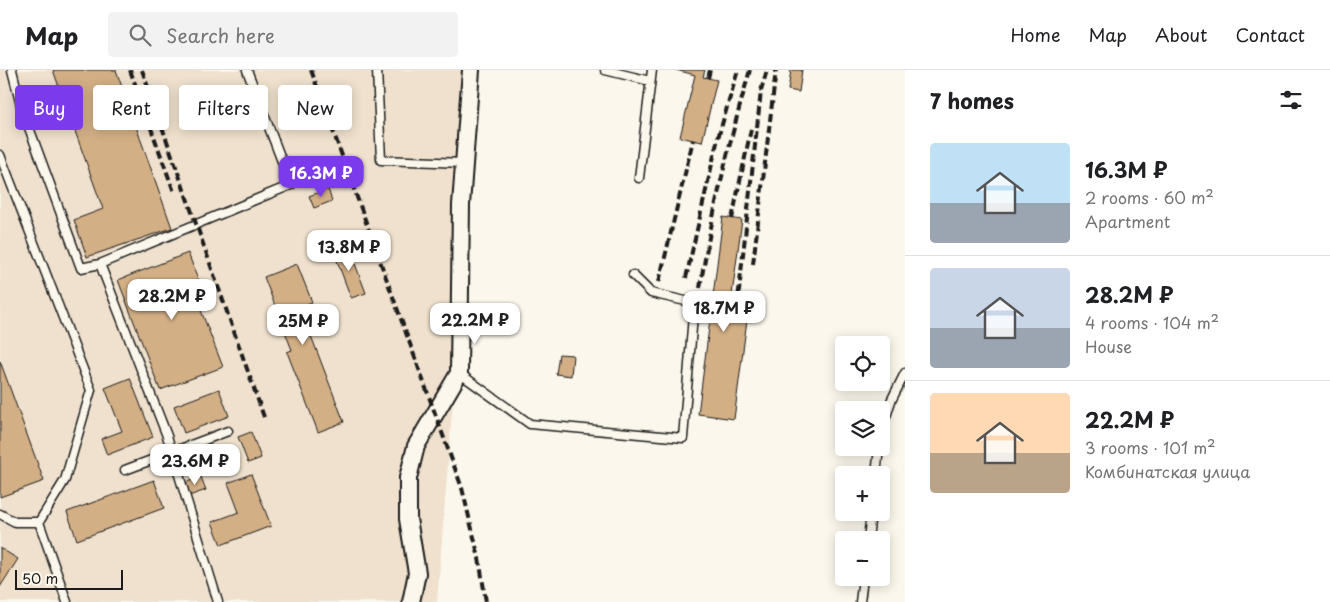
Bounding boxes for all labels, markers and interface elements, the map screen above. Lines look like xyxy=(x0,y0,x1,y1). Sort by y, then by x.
search box xyxy=(108,12,458,57)
text: Map xyxy=(25,17,78,53)
icon: search xyxy=(126,21,154,49)
text: Search here xyxy=(166,21,275,49)
text: Home xyxy=(1010,21,1060,48)
text: Map xyxy=(1088,21,1127,48)
text: About xyxy=(1155,21,1207,48)
text: Contact xyxy=(1235,21,1305,48)
text: 7 homes xyxy=(930,84,1014,116)
chip: Buy xyxy=(15,85,83,130)
chip: Rent xyxy=(93,85,169,130)
chip: Filters xyxy=(179,85,268,130)
chip: New xyxy=(278,85,352,130)
icon: filters xyxy=(1277,86,1305,114)
text: 16.3M ₽ xyxy=(1085,153,1167,185)
pin: 16.3M ₽ xyxy=(275,156,367,198)
text: 16.3M ₽ xyxy=(290,160,352,184)
icon: home xyxy=(970,163,1030,223)
text: 2 rooms · 60 m² xyxy=(1085,185,1214,209)
text: Apartment xyxy=(1085,209,1170,233)
pin: 13.8M ₽ xyxy=(303,230,395,272)
text: 13.8M ₽ xyxy=(318,234,380,258)
pin: 28.2M ₽ xyxy=(126,278,218,321)
text: 28.2M ₽ xyxy=(1085,278,1174,310)
text: 28.2M ₽ xyxy=(138,283,206,307)
icon: home xyxy=(970,288,1030,348)
pin: 18.7M ₽ xyxy=(678,290,770,333)
text: 18.7M ₽ xyxy=(694,295,754,319)
pin: 22.2M ₽ xyxy=(429,302,521,345)
pin: 25M ₽ xyxy=(268,304,338,346)
text: 22.2M ₽ xyxy=(441,307,509,331)
text: 25M ₽ xyxy=(278,308,328,332)
text: 4 rooms · 104 m² xyxy=(1085,310,1219,334)
text: House xyxy=(1085,334,1132,358)
map controls xyxy=(835,336,890,586)
button: locate xyxy=(835,336,890,391)
button: layers xyxy=(835,401,890,456)
text: 22.2M ₽ xyxy=(1085,403,1174,435)
icon: home xyxy=(970,413,1030,473)
text: 3 rooms · 101 m² xyxy=(1085,435,1216,459)
pin: 23.6M ₽ xyxy=(149,444,241,486)
text: 23.6M ₽ xyxy=(161,448,229,472)
text: Комбинатская улица xyxy=(1085,459,1250,483)
button: + xyxy=(835,466,890,521)
button: − xyxy=(835,531,890,586)
scale bar xyxy=(15,567,122,590)
text: 50 m xyxy=(22,568,58,589)

